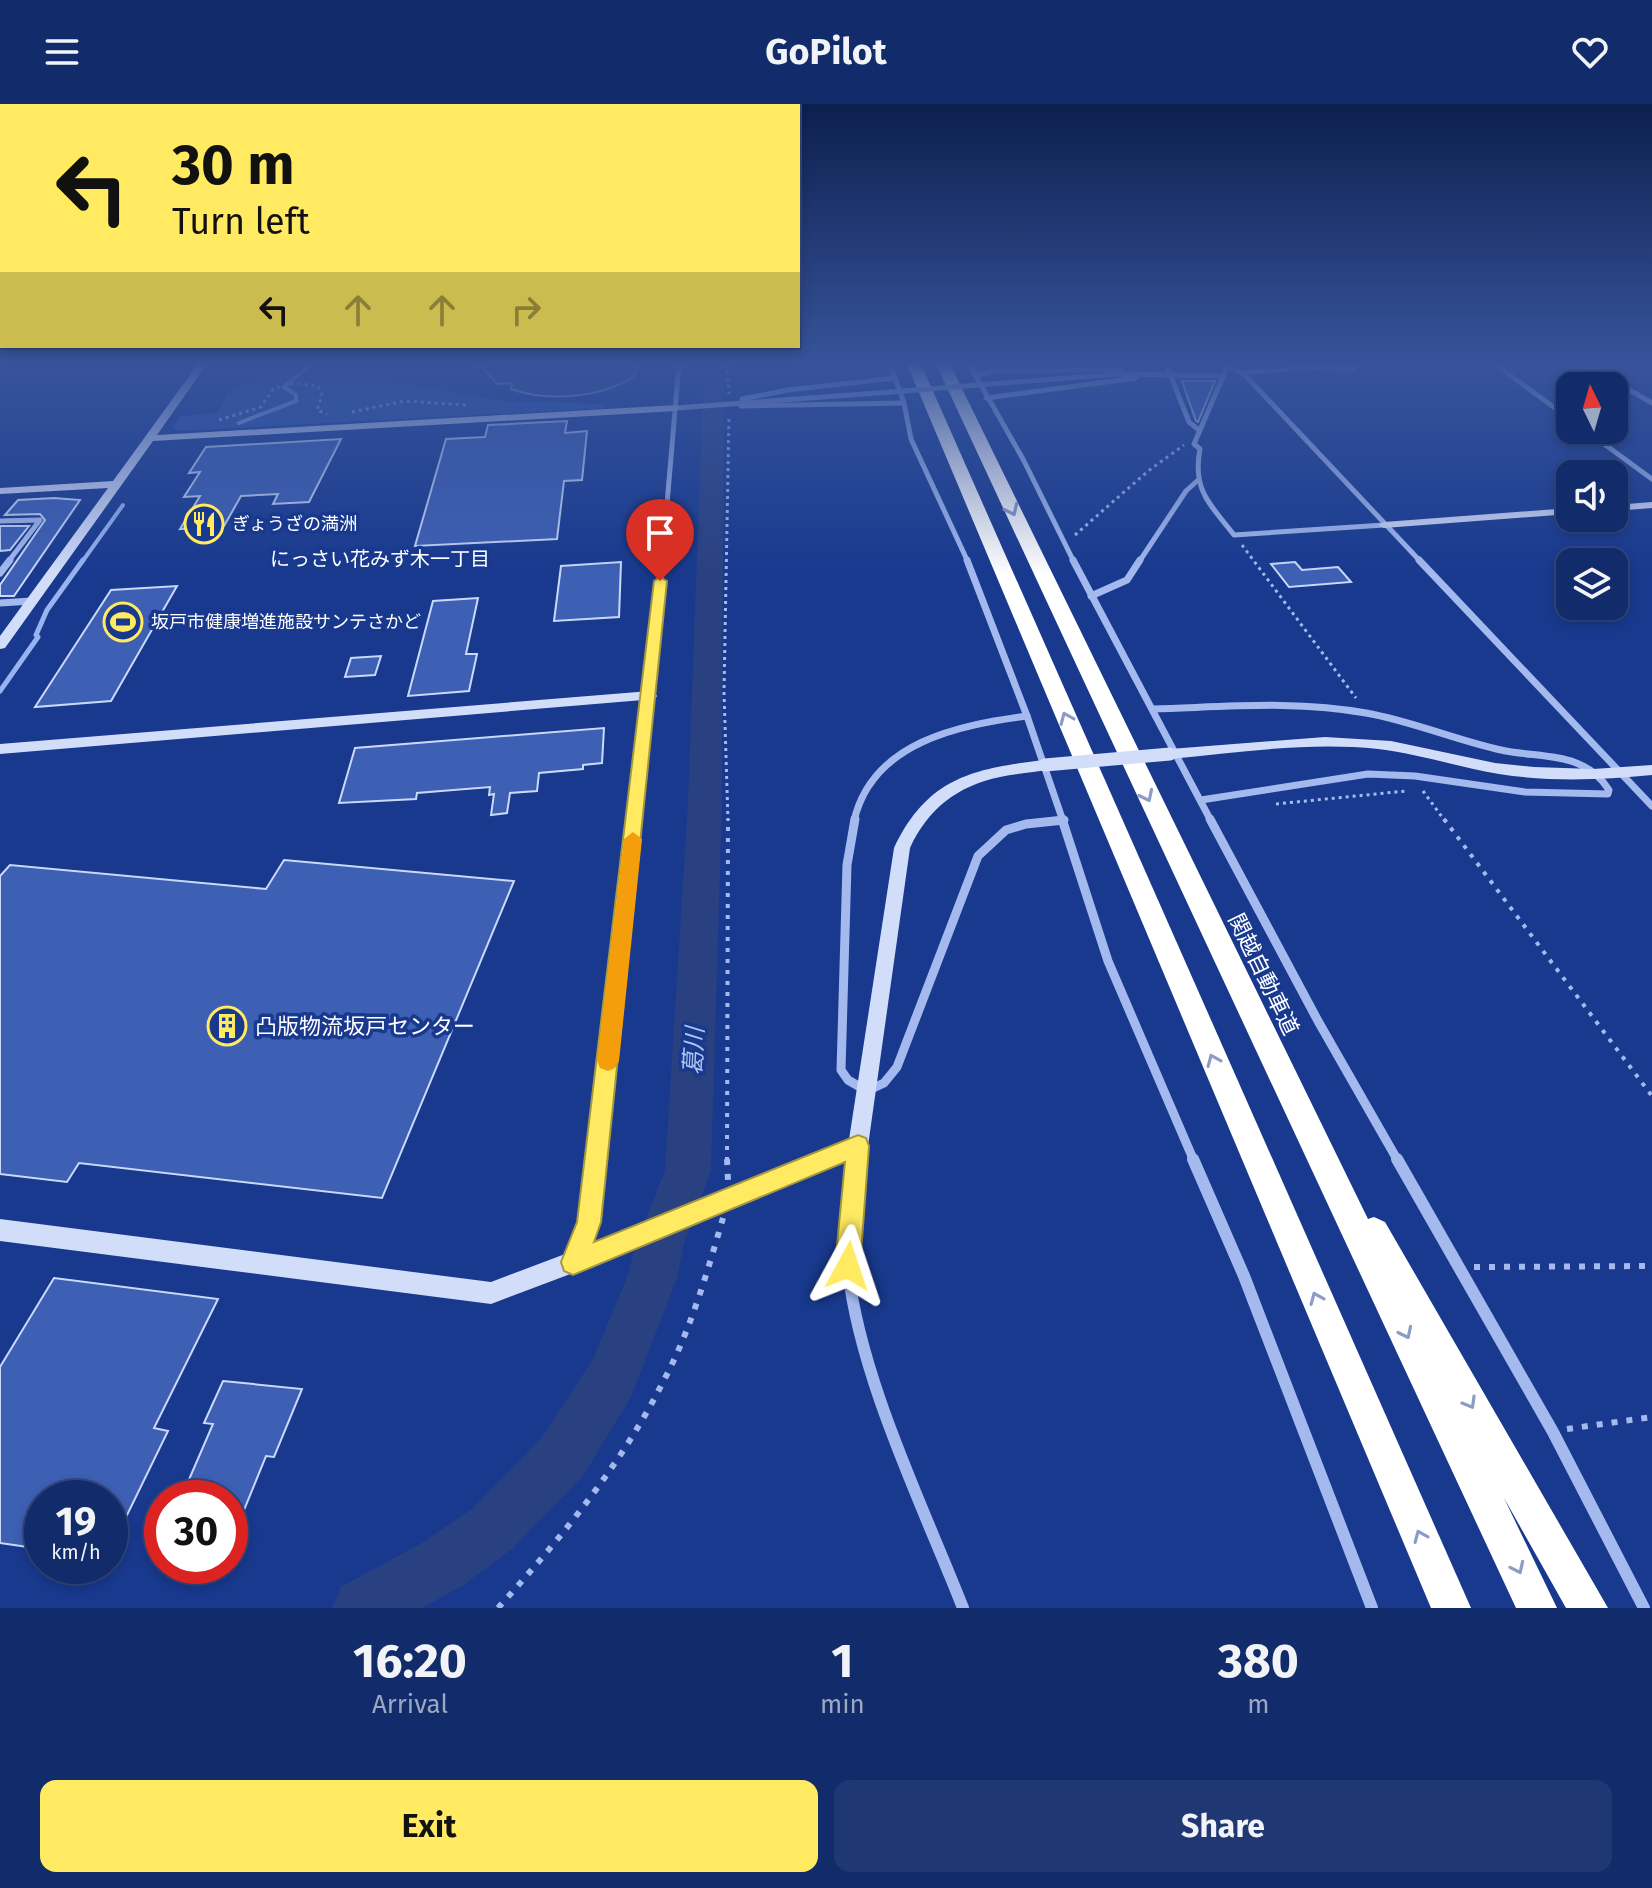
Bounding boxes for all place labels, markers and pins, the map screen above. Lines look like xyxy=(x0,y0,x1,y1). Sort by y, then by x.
pin xyxy=(626,499,694,581)
restaurant icon: ぎょうざの満洲 xyxy=(183,503,225,545)
place label: ぎょうざの満洲 xyxy=(232,513,357,535)
sports icon: 坂戸市健康増進施設サンテさかど xyxy=(102,601,144,643)
place label: 坂戸市健康増進施設サンテさかど xyxy=(151,611,421,633)
building icon: 凸版物流坂戸センター xyxy=(206,1005,248,1047)
place label: 凸版物流坂戸センター xyxy=(255,1013,475,1040)

